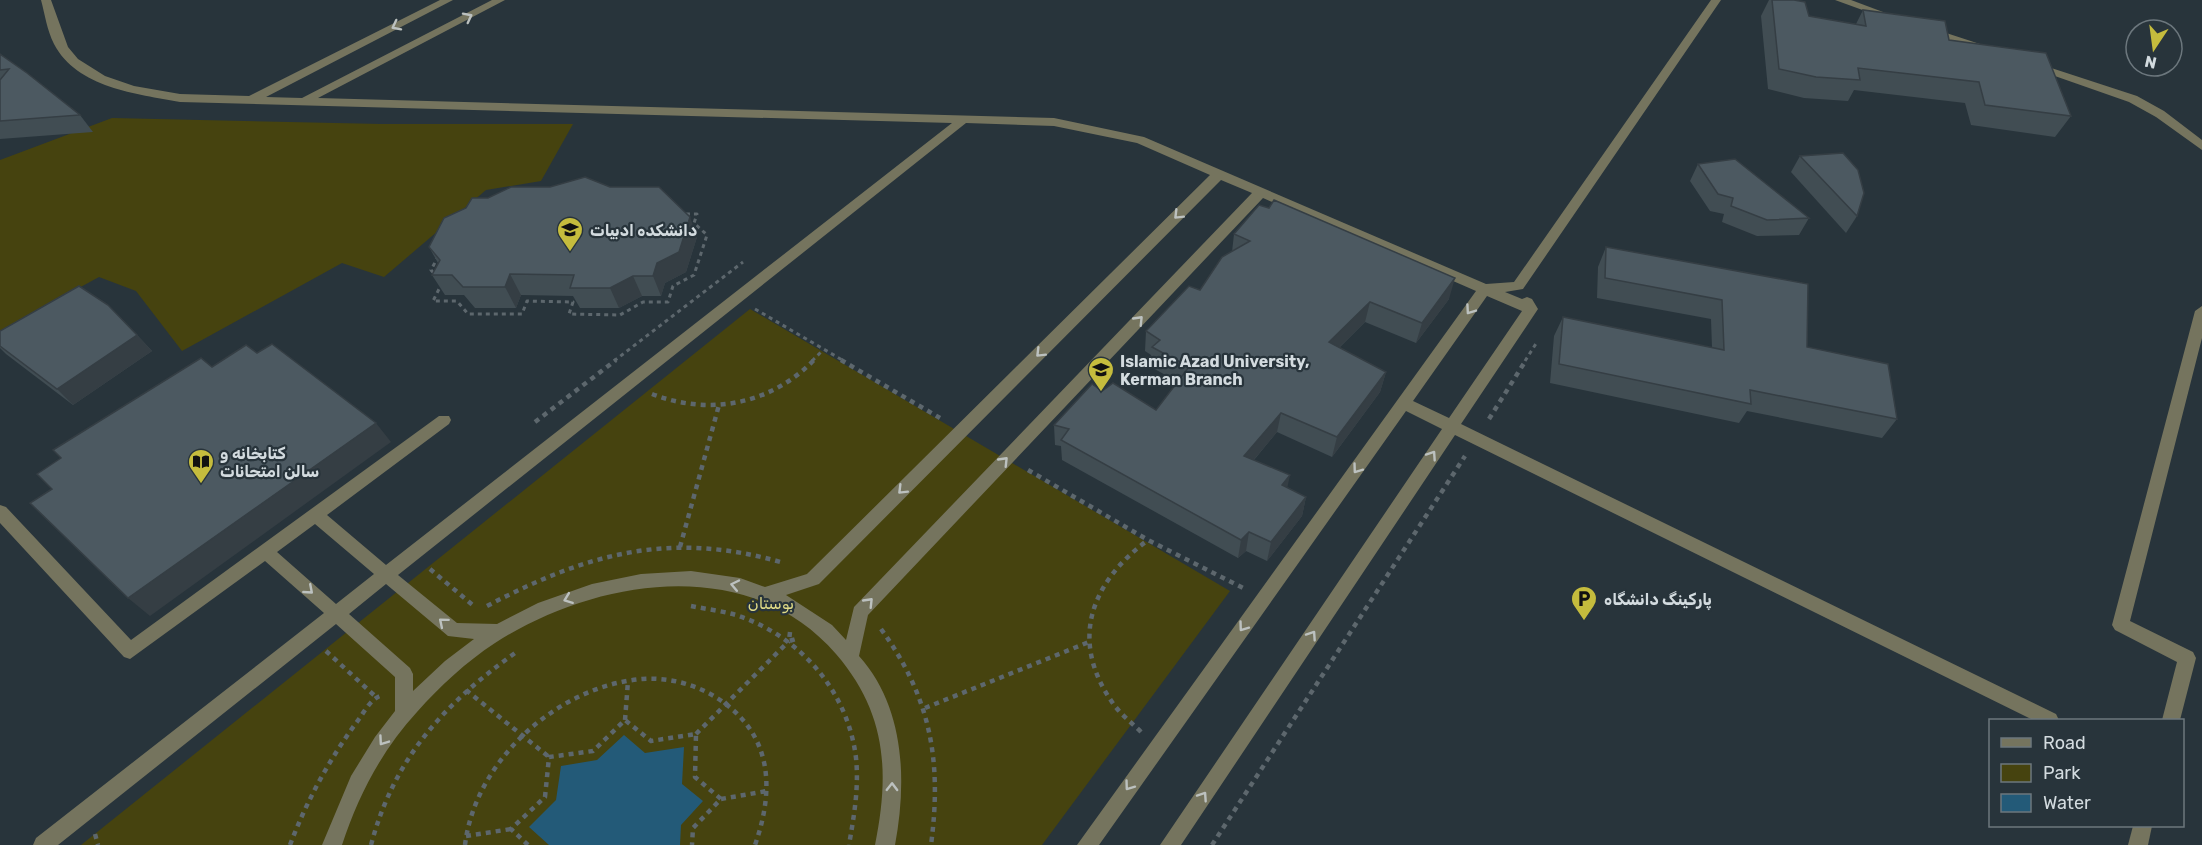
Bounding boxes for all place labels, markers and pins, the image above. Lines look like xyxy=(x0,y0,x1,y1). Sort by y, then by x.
school or university icon: دانشکده ادبیات xyxy=(555,215,585,253)
place label: دانشکده ادبیات xyxy=(590,221,697,240)
place label: Islamic Azad University, Kerman Branch xyxy=(1120,352,1310,389)
school or university icon: Islamic Azad University, Kerman Branch xyxy=(1086,355,1116,393)
place label: کتابخانه و سالن امتحانات xyxy=(220,444,319,481)
library icon: کتابخانه و سالن امتحانات xyxy=(186,447,216,485)
parking icon: پارکینگ دانشگاه xyxy=(1569,584,1599,622)
place label: پارکینگ دانشگاه xyxy=(1604,590,1712,611)

